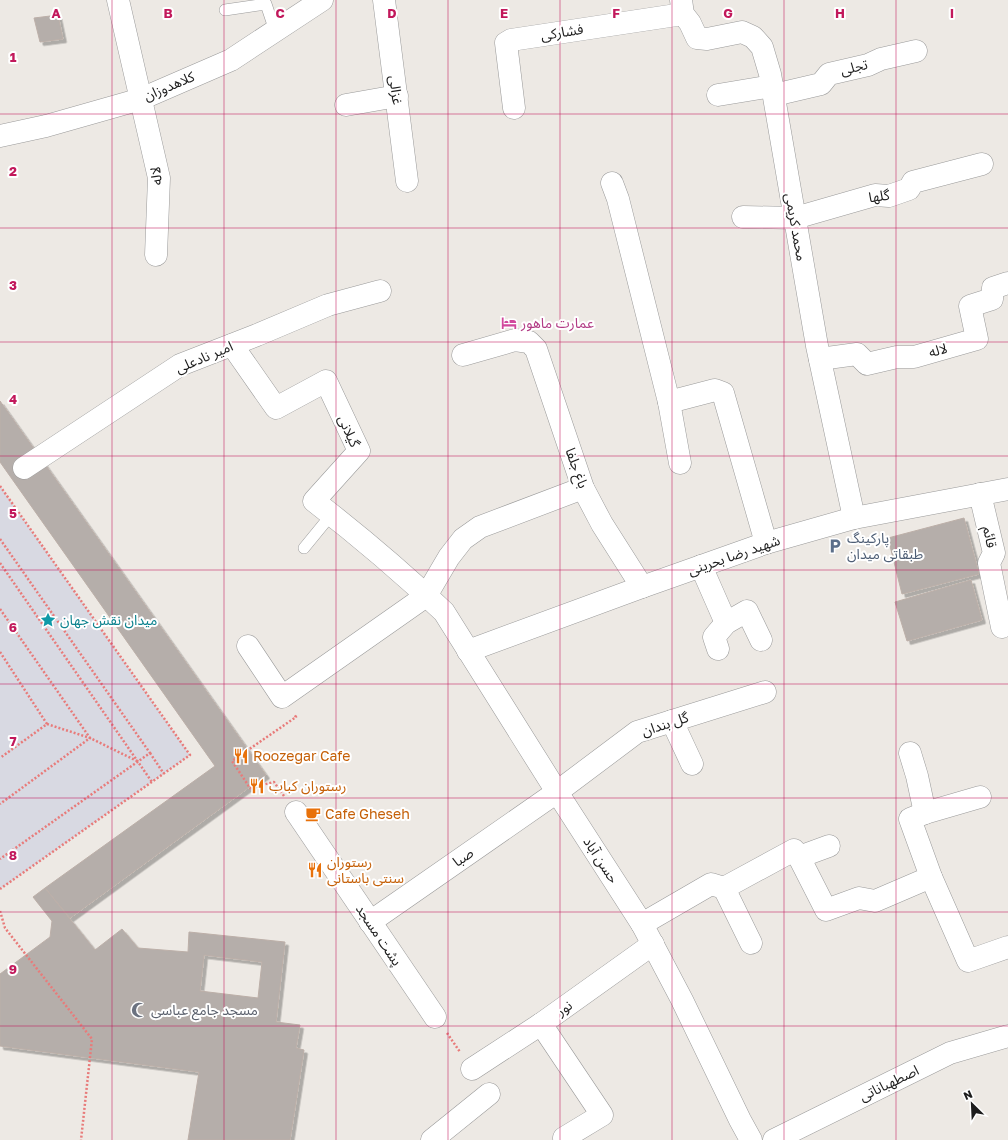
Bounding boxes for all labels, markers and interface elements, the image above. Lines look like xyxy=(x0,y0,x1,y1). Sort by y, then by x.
text: A xyxy=(51,5,61,21)
text: B xyxy=(163,5,173,21)
text: C xyxy=(275,5,285,21)
text: D xyxy=(387,5,397,21)
text: E xyxy=(500,5,508,21)
text: F xyxy=(612,5,620,21)
text: G xyxy=(723,5,733,21)
text: H xyxy=(835,5,845,21)
text: I xyxy=(950,5,954,21)
street label: فشارکی xyxy=(539,20,585,44)
text: 1 xyxy=(10,49,17,65)
street label: تجلی xyxy=(838,55,870,79)
street label: کلاهدوزان xyxy=(141,67,197,105)
street label: غزالی xyxy=(385,74,407,106)
text: 2 xyxy=(9,163,17,179)
street label: لاله xyxy=(146,166,165,186)
street label: گلها xyxy=(867,186,891,206)
street label: محمد کریمی xyxy=(781,192,811,262)
text: 3 xyxy=(9,277,17,293)
hotel icon: عمارت ماهور xyxy=(500,314,518,332)
place label: عمارت ماهور xyxy=(520,314,594,332)
street label: امیر نادعلی xyxy=(172,337,236,377)
street label: لاله xyxy=(927,339,949,360)
text: 4 xyxy=(9,391,17,407)
street label: گیلانی xyxy=(334,412,364,450)
street label: باغ جلفا xyxy=(559,445,593,492)
text: 5 xyxy=(9,505,17,521)
street label: قائم xyxy=(977,525,1001,550)
place label: پارکینگ طبقاتی میدان xyxy=(847,529,923,563)
street label: شهید رضا بحرینی xyxy=(686,531,782,579)
parking icon: پارکینگ طبقاتی میدان xyxy=(826,537,844,555)
place icon: میدان نقش جهان xyxy=(39,611,57,629)
place label: میدان نقش جهان xyxy=(60,611,157,629)
text: 6 xyxy=(9,619,17,635)
street label: گل بندان xyxy=(639,708,691,740)
text: 7 xyxy=(9,733,17,749)
restaurant icon: Roozegar Cafe xyxy=(232,747,250,765)
place label: Roozegar Cafe xyxy=(253,747,350,764)
restaurant icon: رستوران کباب xyxy=(248,777,266,795)
place label: رستوران کباب xyxy=(269,777,346,795)
cafe icon: Cafe Gheseh xyxy=(304,805,322,823)
place label: Cafe Gheseh xyxy=(325,805,410,822)
street label: حسن آباد xyxy=(579,833,623,887)
street label: صبا xyxy=(449,843,477,870)
text: 8 xyxy=(9,847,17,863)
place label: رستوران سنتی باستانی xyxy=(327,853,404,887)
restaurant icon: رستوران سنتی باستانی xyxy=(306,861,324,879)
street label: پشت مسجد xyxy=(351,901,406,970)
text: 9 xyxy=(9,961,17,977)
street label: نور xyxy=(552,996,576,1020)
mosque icon: مسجد جامع عباسی xyxy=(130,1001,148,1019)
place label: مسجد جامع عباسی xyxy=(151,1001,258,1021)
street label: اصطهباناتی xyxy=(856,1061,922,1105)
north arrow xyxy=(952,1084,992,1124)
text: N xyxy=(961,1087,974,1102)

